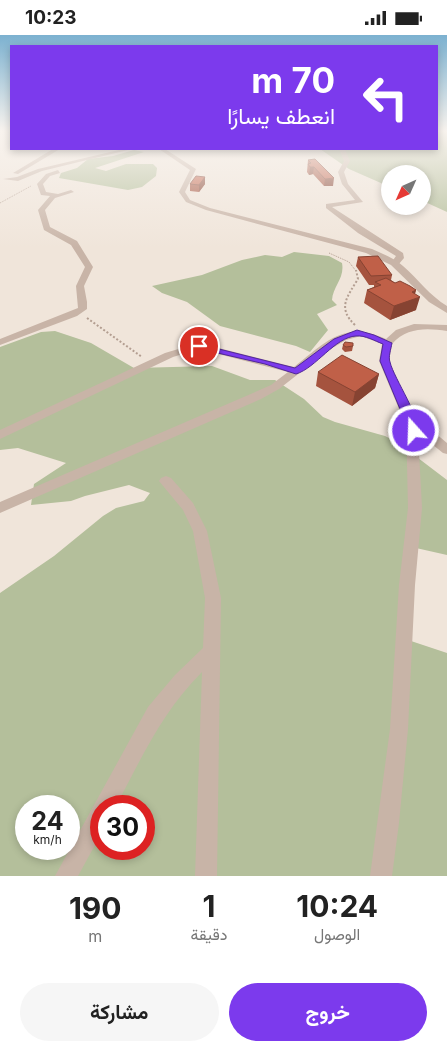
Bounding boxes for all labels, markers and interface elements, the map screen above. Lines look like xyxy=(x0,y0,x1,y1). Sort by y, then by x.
text: 10:23 xyxy=(25,6,77,29)
text: 70 m xyxy=(251,59,335,101)
icon: left xyxy=(353,65,418,130)
text: انعطف يسارًا xyxy=(227,103,335,129)
north arrow xyxy=(381,165,431,215)
map controls xyxy=(381,165,431,215)
pin xyxy=(178,325,220,367)
icon: arrive xyxy=(185,332,213,360)
position arrow xyxy=(387,404,439,456)
speed limit sign: 30 xyxy=(90,795,155,860)
text: 24 xyxy=(31,806,64,836)
text: km/h xyxy=(33,832,62,847)
text: 1 xyxy=(202,888,215,924)
text: 10:24 xyxy=(296,888,378,924)
text: 190 xyxy=(69,890,122,926)
text: دقيقة xyxy=(190,924,227,944)
text: الوصول xyxy=(314,924,360,944)
text: m xyxy=(88,926,102,946)
button: مشاركة xyxy=(20,983,219,1041)
button: خروج xyxy=(229,983,427,1041)

